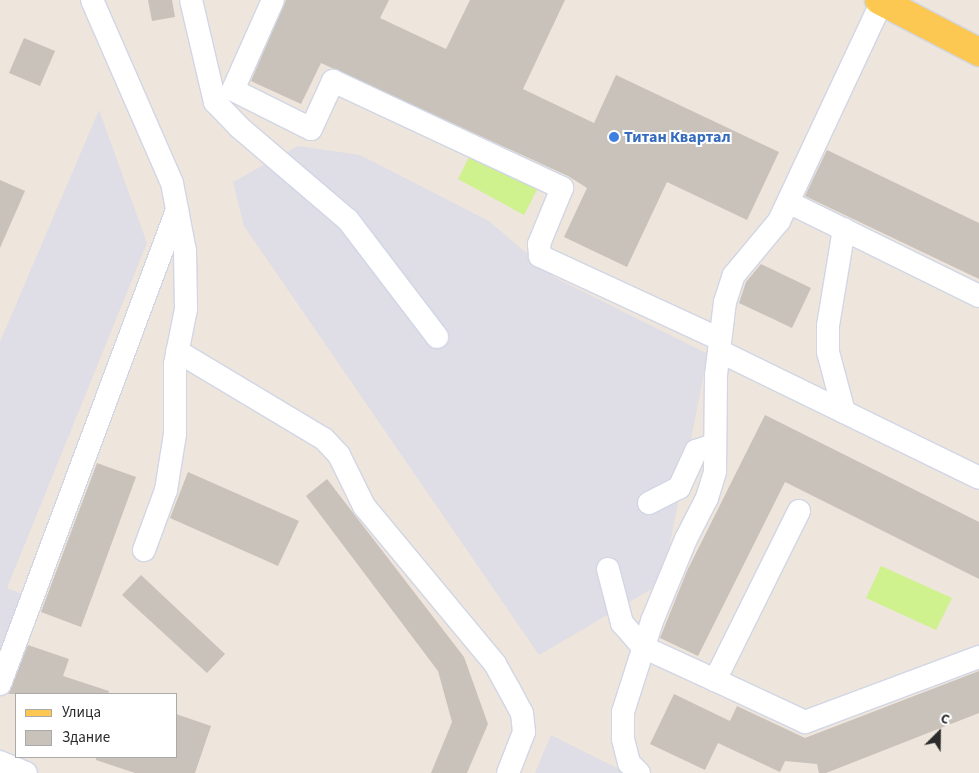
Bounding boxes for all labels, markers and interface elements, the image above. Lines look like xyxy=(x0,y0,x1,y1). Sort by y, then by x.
place label: Титан Квартал xyxy=(624,127,731,147)
marker: Титан Квартал xyxy=(608,131,620,143)
legend xyxy=(15,693,178,758)
text: Улица xyxy=(62,702,101,723)
north arrow xyxy=(914,708,964,758)
text: С xyxy=(937,708,953,730)
text: Здание xyxy=(62,727,110,748)

